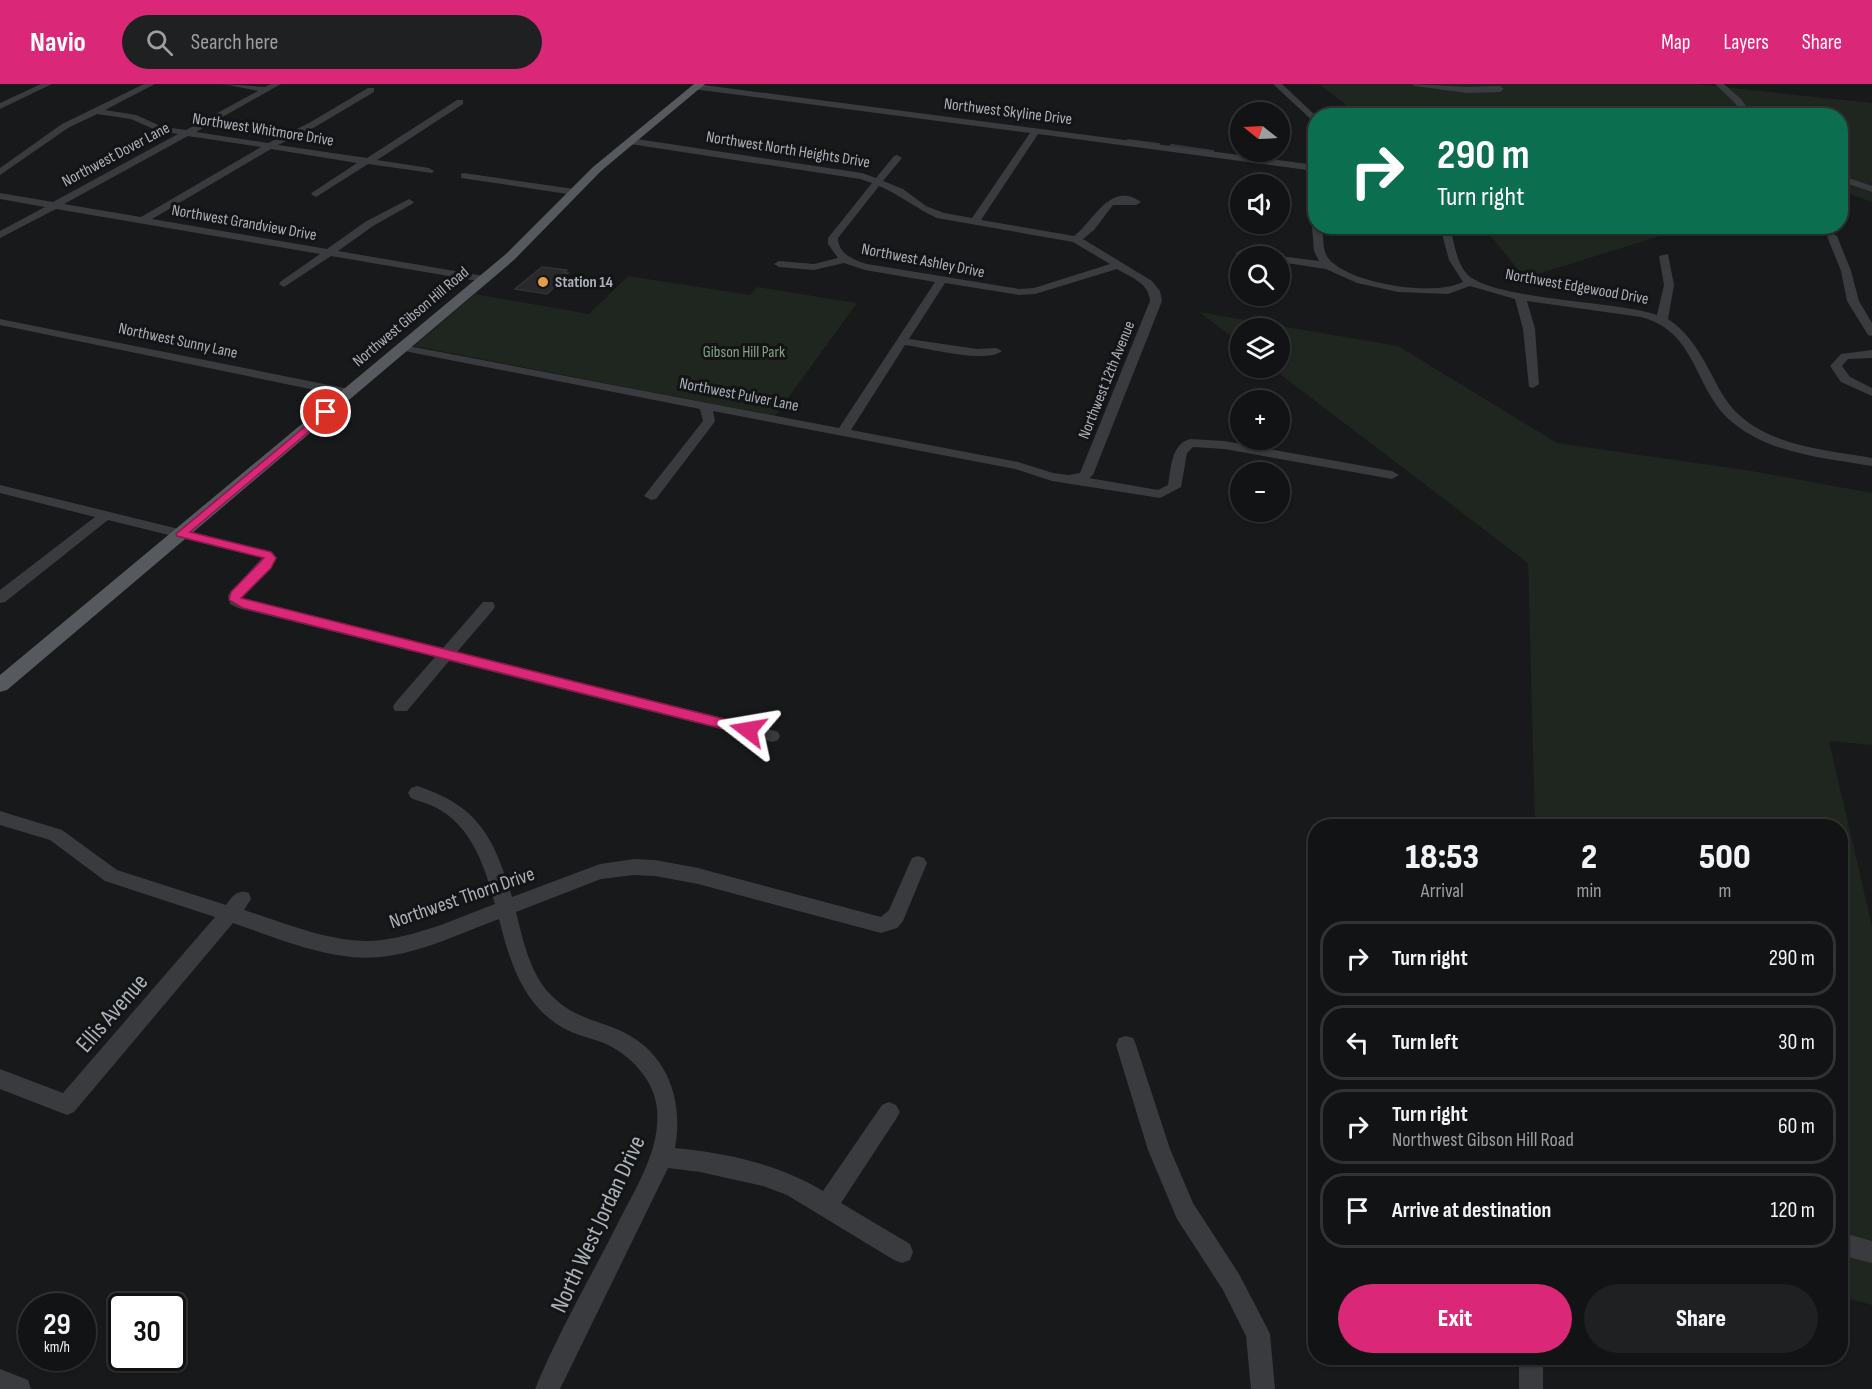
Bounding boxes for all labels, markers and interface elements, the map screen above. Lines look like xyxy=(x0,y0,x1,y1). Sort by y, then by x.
search box xyxy=(122,15,542,69)
text: Navio xyxy=(30,26,86,59)
icon: search xyxy=(143,26,176,59)
text: Search here xyxy=(191,29,278,56)
text: Map xyxy=(1661,30,1690,55)
text: Layers xyxy=(1723,30,1769,55)
text: Share xyxy=(1802,30,1842,55)
street label: Northwest Skyline Drive xyxy=(943,95,1073,129)
north arrow xyxy=(1230,102,1290,162)
map controls xyxy=(1230,102,1290,522)
street label: Northwest Whitmore Drive xyxy=(191,109,335,151)
street label: Northwest Dover Lane xyxy=(59,119,173,191)
street label: Northwest North Heights Drive xyxy=(705,128,871,172)
text: 290 m xyxy=(1437,130,1530,181)
icon: right xyxy=(1338,132,1416,210)
button: sound xyxy=(1230,174,1290,234)
text: Turn right xyxy=(1437,181,1524,213)
street label: Northwest Grandview Drive xyxy=(170,201,318,245)
street label: Northwest Ashley Drive xyxy=(860,240,986,282)
button: search xyxy=(1230,246,1290,306)
street label: Northwest Gibson Hill Road xyxy=(349,263,473,371)
street label: Northwest Edgewood Drive xyxy=(1504,265,1650,309)
place label: Station 14 xyxy=(555,273,614,292)
marker: Station 14 xyxy=(536,275,550,289)
street label: Northwest 12th Avenue xyxy=(1075,318,1139,442)
button: layers xyxy=(1230,318,1290,378)
street label: Northwest Sunny Lane xyxy=(117,319,239,363)
park label: Gibson Hill Park xyxy=(703,343,785,362)
street label: Northwest Pulver Lane xyxy=(678,374,800,416)
pin xyxy=(300,386,351,437)
button: + xyxy=(1230,390,1290,450)
icon: arrive xyxy=(309,395,342,428)
button: − xyxy=(1230,462,1290,522)
position arrow xyxy=(716,698,780,762)
text: 18:53 xyxy=(1405,836,1479,879)
text: 2 xyxy=(1581,836,1597,879)
text: 500 xyxy=(1699,836,1751,879)
street label: Northwest Thorn Drive xyxy=(386,862,538,934)
text: Arrival xyxy=(1421,879,1464,903)
text: min xyxy=(1577,879,1602,903)
text: m xyxy=(1718,879,1731,903)
icon: right xyxy=(1341,942,1374,975)
text: Turn right xyxy=(1392,945,1468,972)
text: 290 m xyxy=(1769,945,1815,972)
street label: Ellis Avenue xyxy=(70,968,154,1058)
icon: left xyxy=(1341,1026,1374,1059)
text: Turn left xyxy=(1392,1029,1458,1056)
text: 30 m xyxy=(1778,1029,1815,1056)
text: Turn right xyxy=(1392,1101,1468,1128)
icon: right xyxy=(1341,1110,1374,1143)
text: 60 m xyxy=(1778,1113,1815,1140)
text: Northwest Gibson Hill Road xyxy=(1392,1128,1574,1152)
street label: North West Jordan Drive xyxy=(544,1131,652,1317)
icon: arrive xyxy=(1341,1194,1374,1227)
text: Arrive at destination xyxy=(1392,1197,1551,1224)
text: 120 m xyxy=(1771,1197,1815,1224)
button: Exit xyxy=(1338,1284,1572,1353)
button: Share xyxy=(1584,1284,1818,1353)
speed limit sign: 30 xyxy=(108,1293,186,1371)
text: 29 xyxy=(43,1307,71,1343)
text: km/h xyxy=(44,1338,70,1357)

